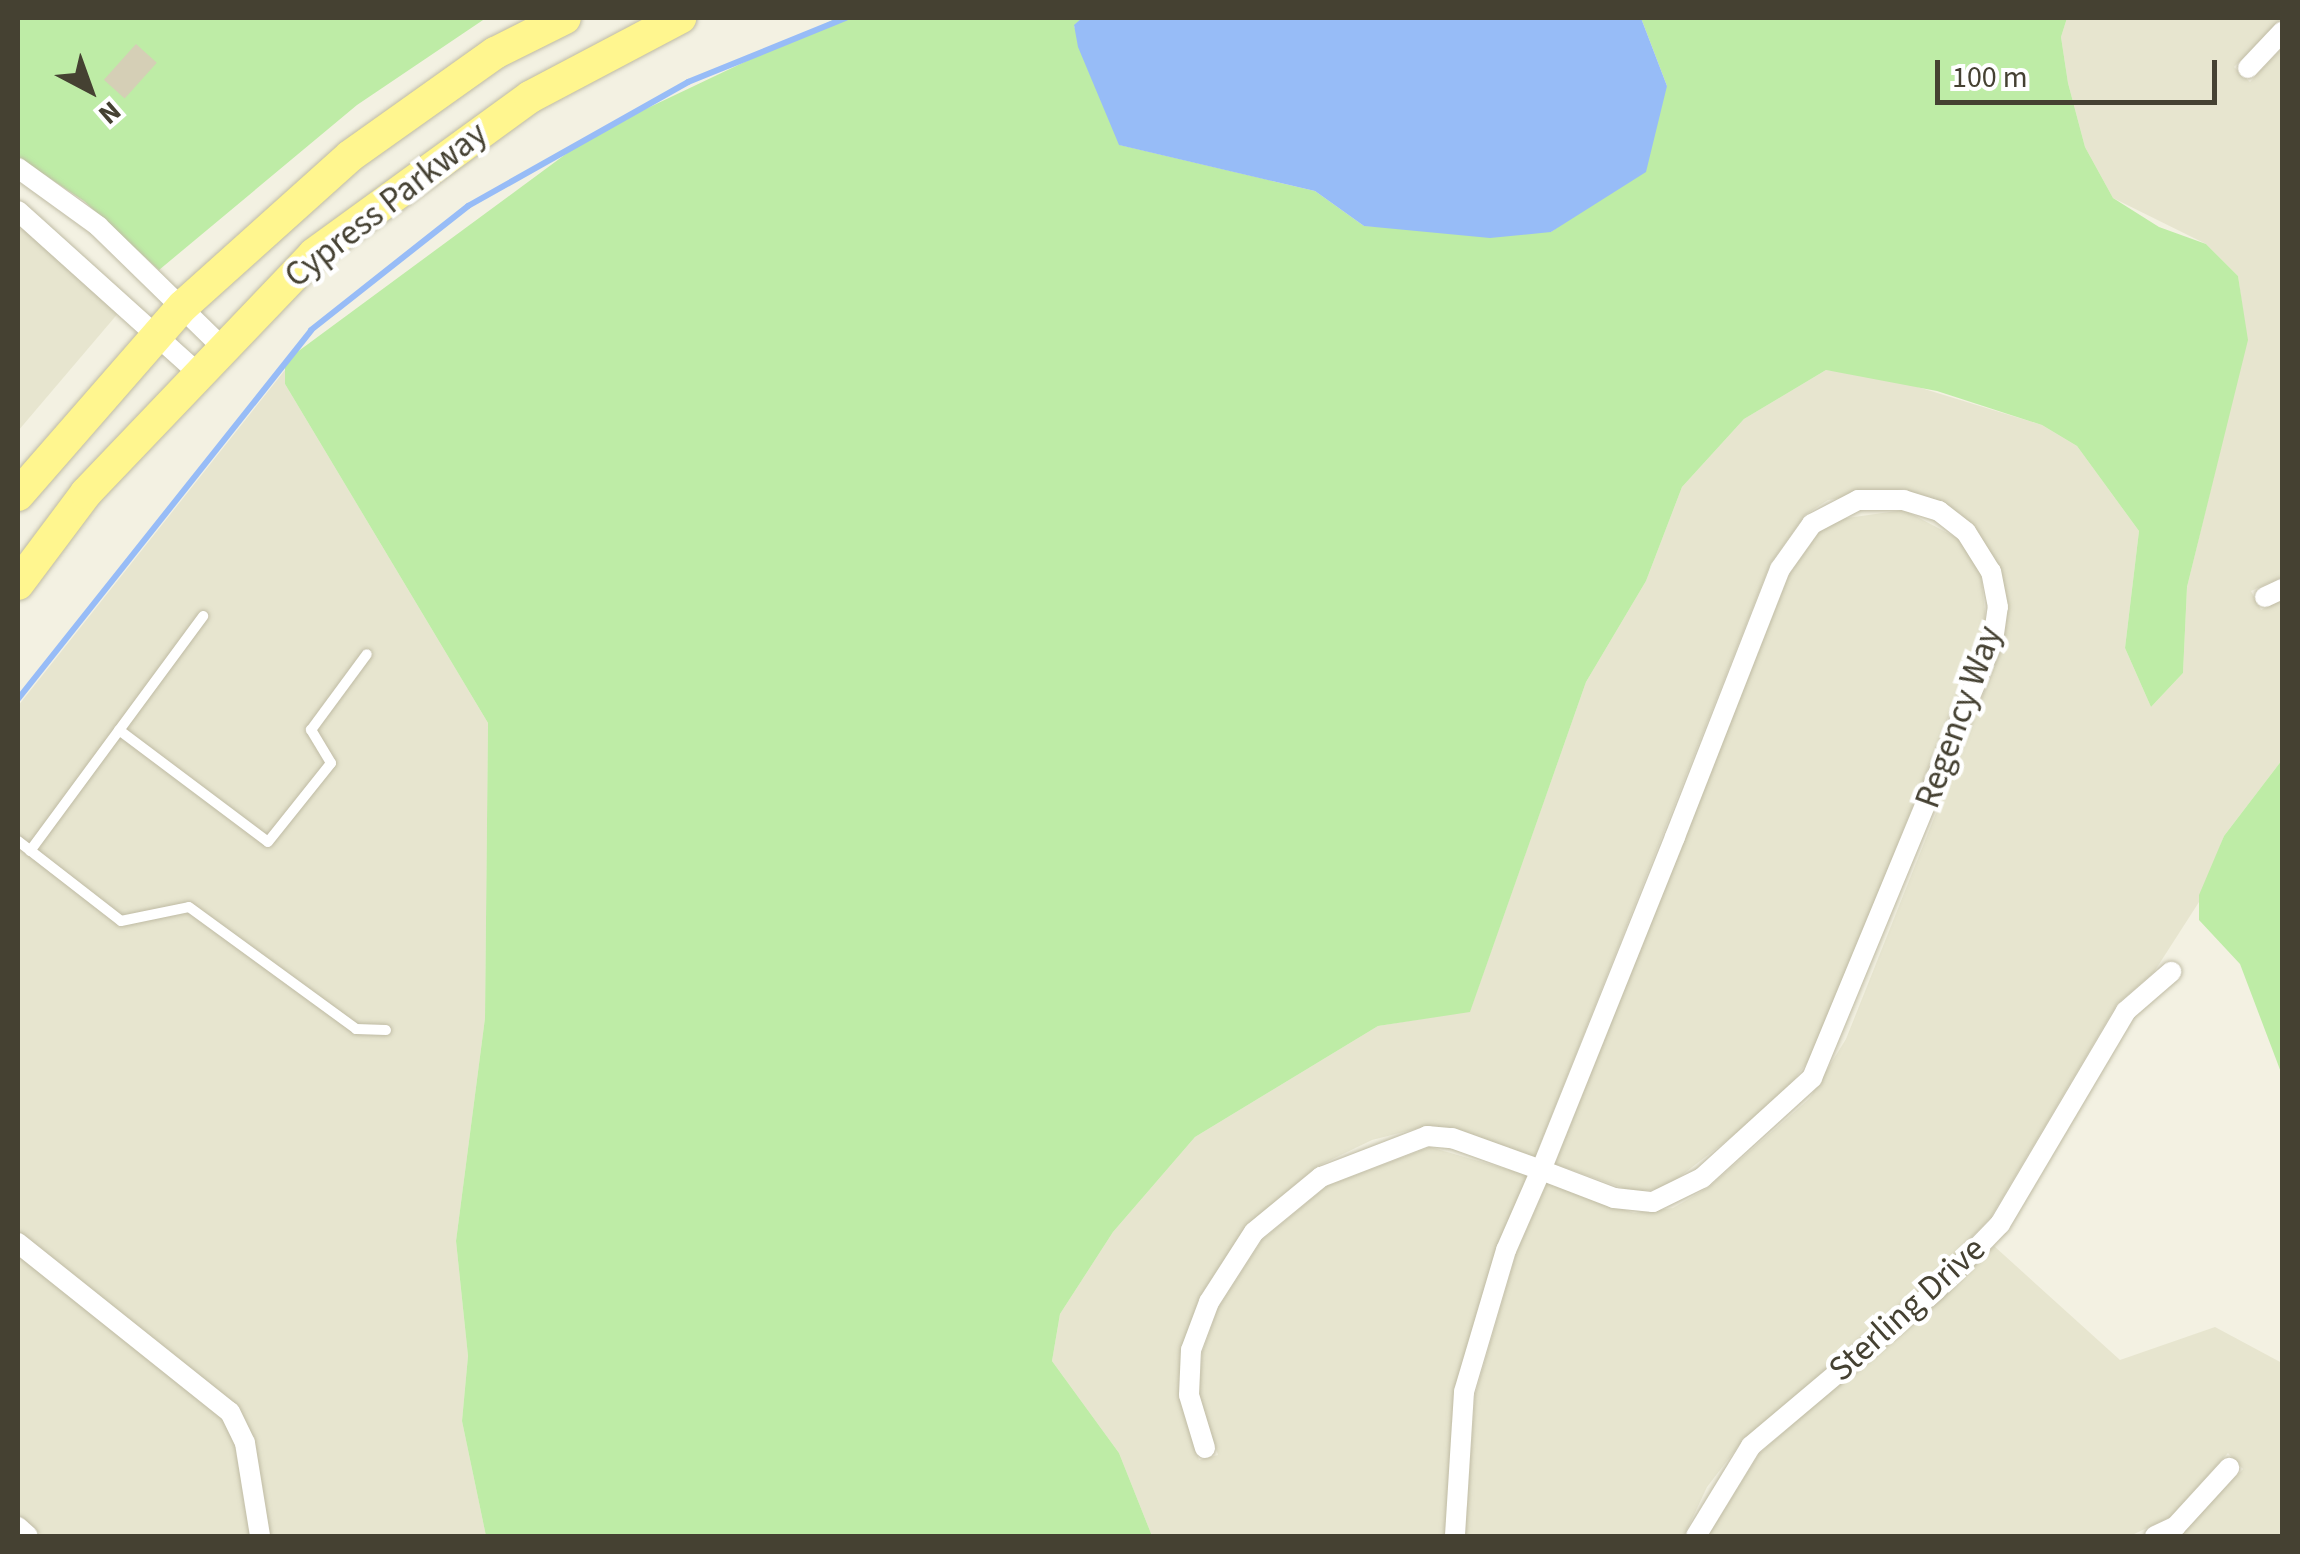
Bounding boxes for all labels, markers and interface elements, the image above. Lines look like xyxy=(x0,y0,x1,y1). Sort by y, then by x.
north arrow xyxy=(40,40,140,140)
scale bar xyxy=(1940,40,2222,102)
text: 100 m xyxy=(1952,56,2028,99)
text: N xyxy=(90,91,130,134)
street label: Cypress Parkway xyxy=(277,113,495,297)
street label: Regency Way xyxy=(1907,620,2011,814)
street label: Sterling Drive xyxy=(1820,1228,1994,1390)

